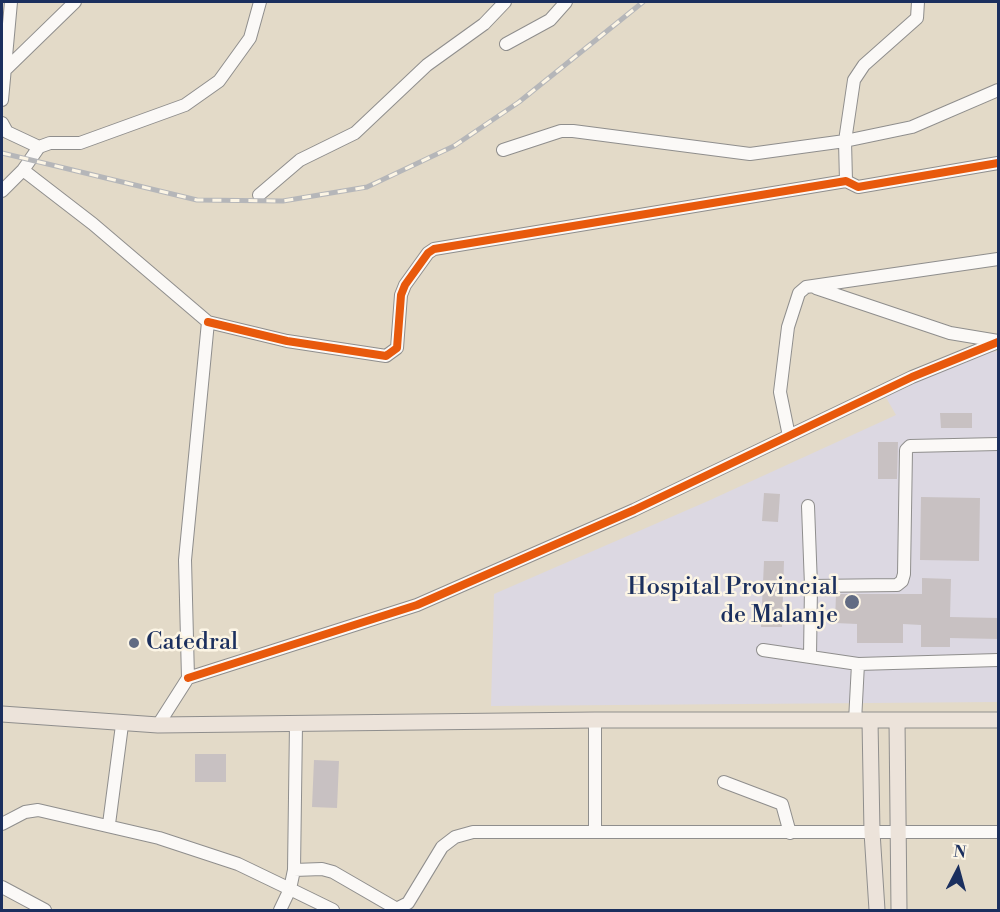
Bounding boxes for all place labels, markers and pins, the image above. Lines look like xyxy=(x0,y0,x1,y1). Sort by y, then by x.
place label: Hospital Provincial de Malanje xyxy=(627,574,838,630)
marker: Hospital Provincial de Malanje xyxy=(843,593,861,611)
place label: Catedral xyxy=(146,629,238,657)
marker: Catedral xyxy=(127,636,141,650)

